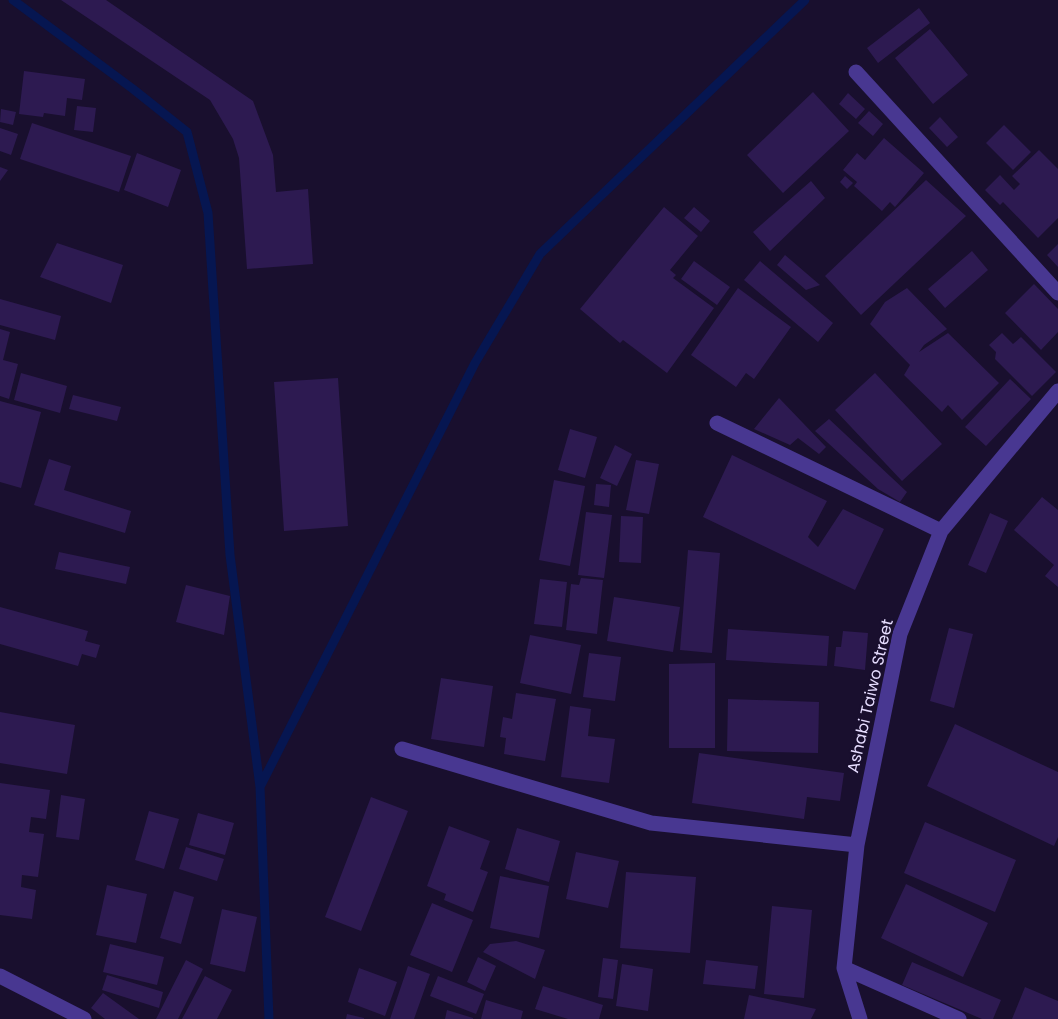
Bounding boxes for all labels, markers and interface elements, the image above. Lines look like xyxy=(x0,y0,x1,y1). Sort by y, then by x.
street label: Ashabi Taiwo Street xyxy=(841,617,899,775)

